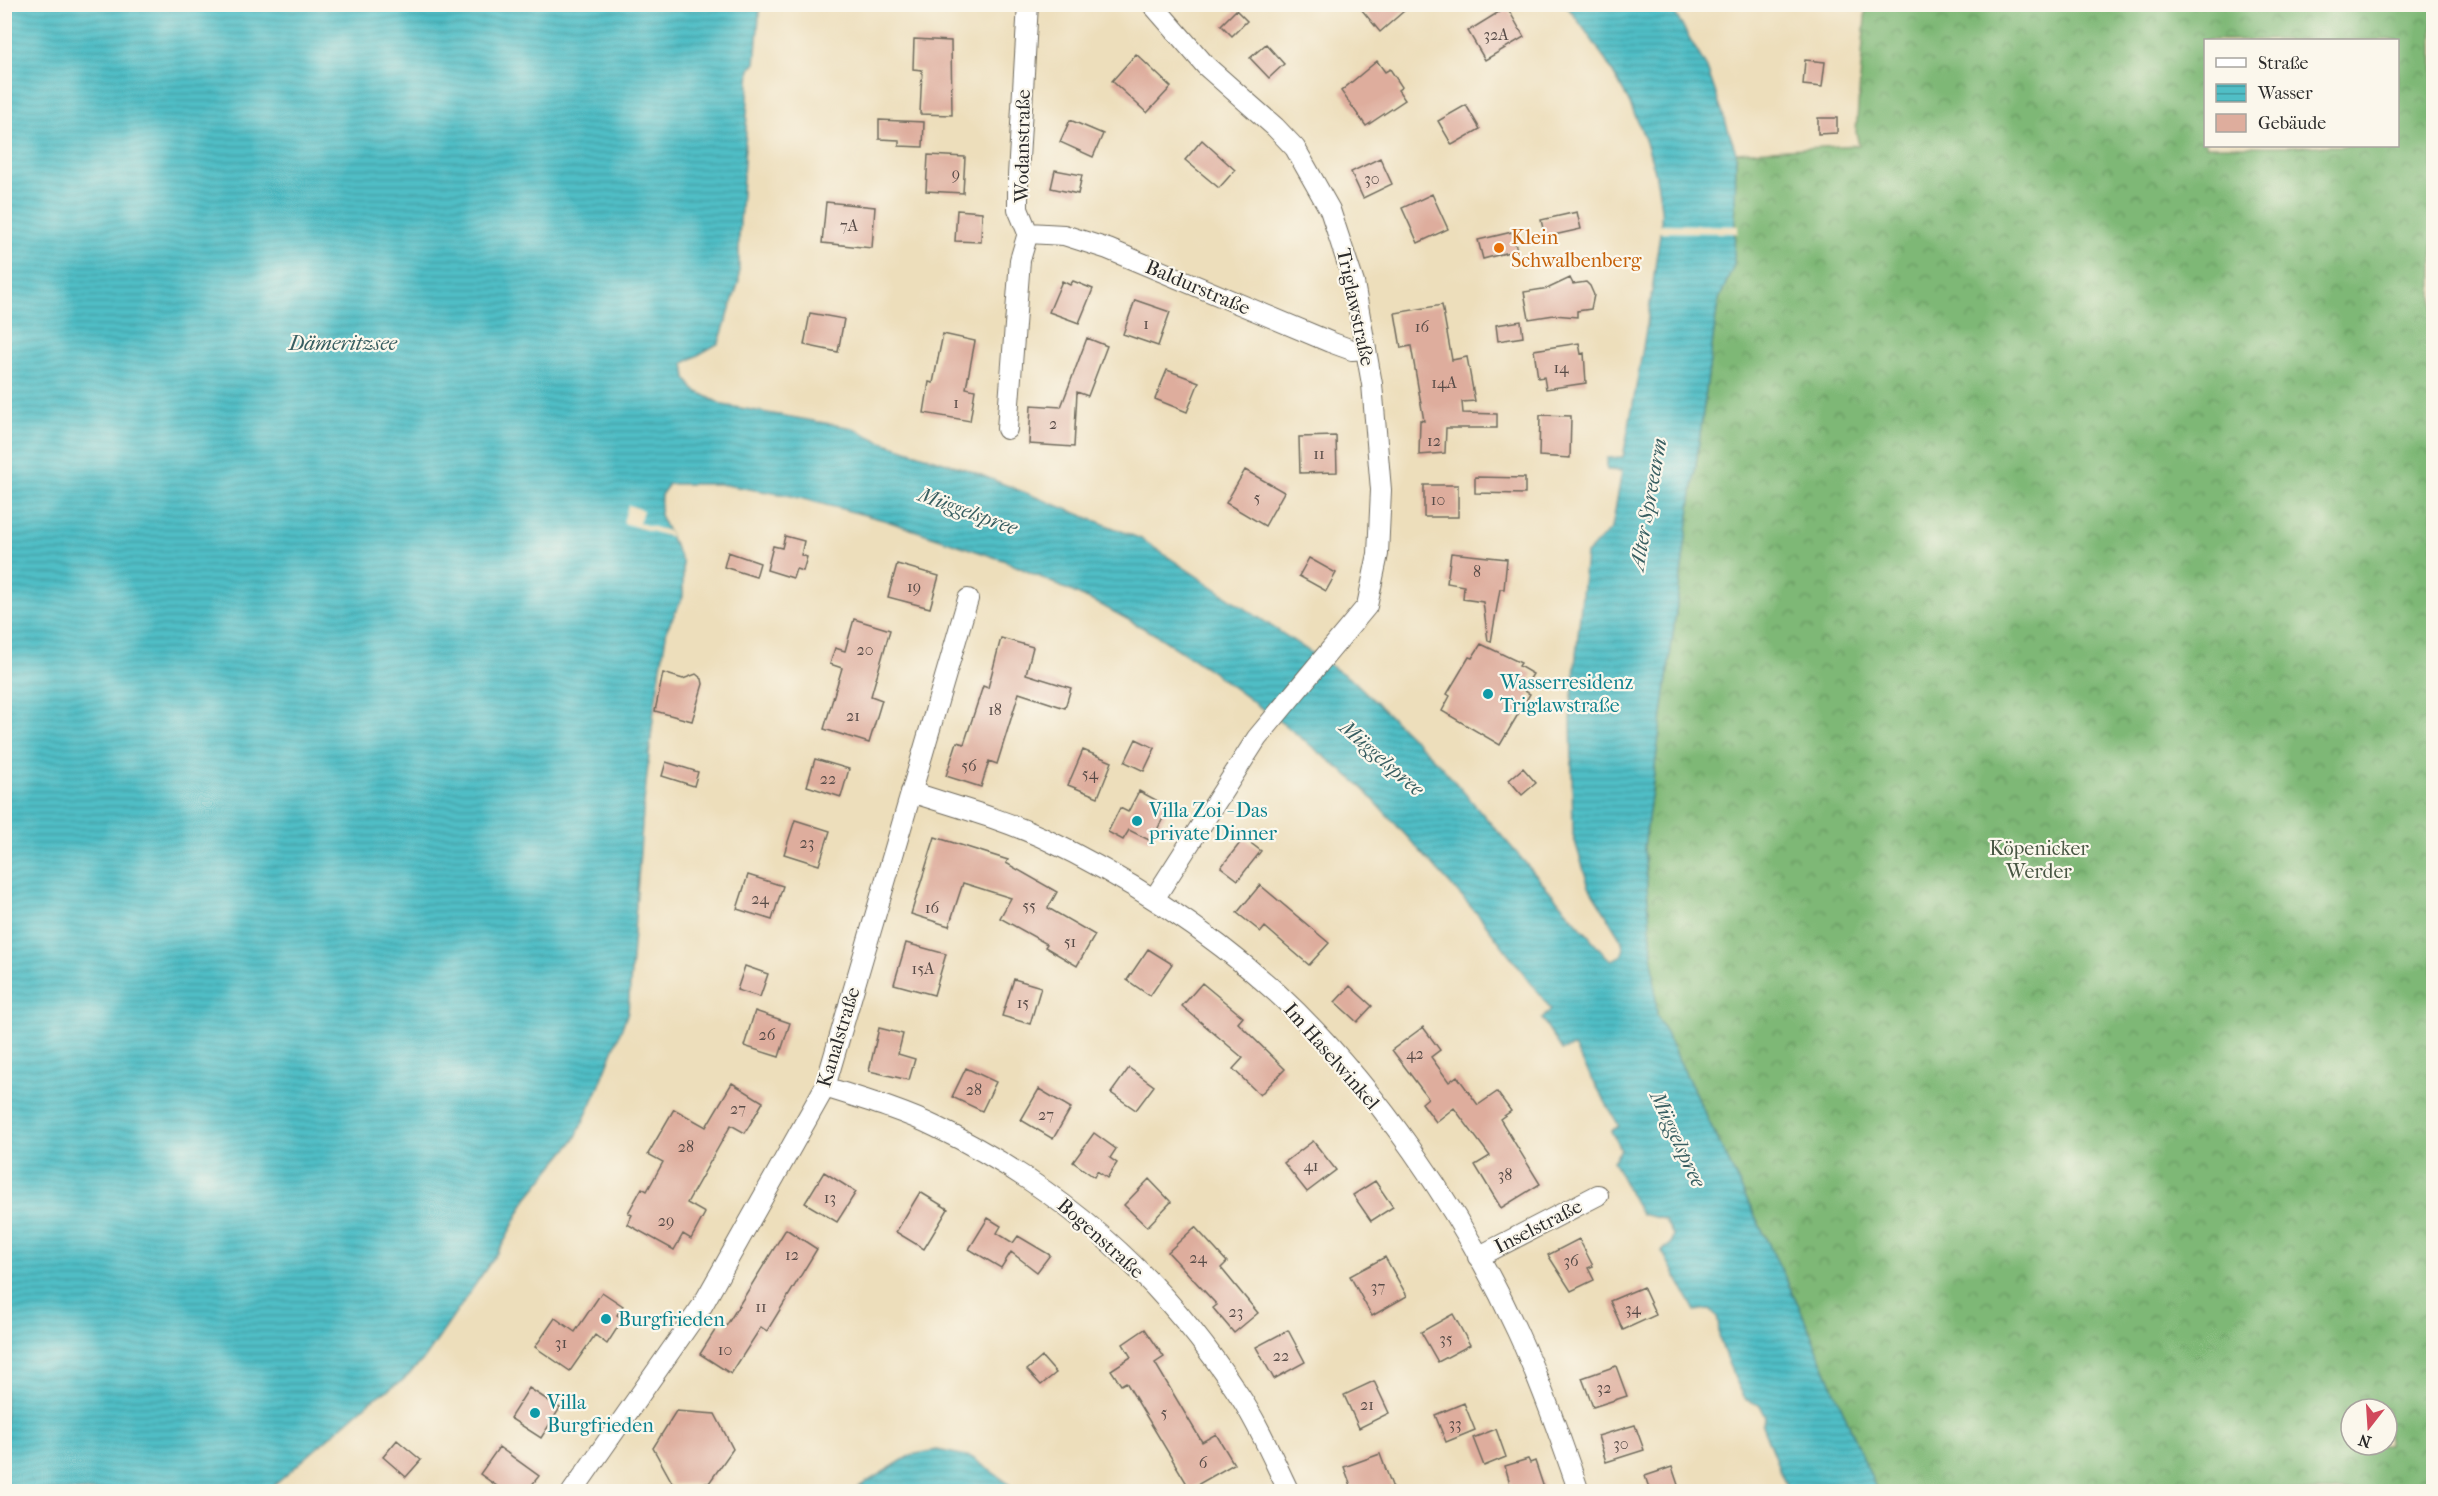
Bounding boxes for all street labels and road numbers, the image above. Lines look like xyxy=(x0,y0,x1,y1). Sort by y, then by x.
street label: Wodanstraße xyxy=(1010,89,1035,204)
street label: Triglawstraße xyxy=(1332,246,1379,368)
street label: Baldurstraße xyxy=(1142,255,1254,320)
street label: Kanalstraße xyxy=(812,984,865,1090)
street label: Im Haselwinkel xyxy=(1279,998,1385,1115)
street label: Bogenstraße xyxy=(1053,1194,1149,1283)
street label: Inselstraße xyxy=(1491,1195,1586,1258)

